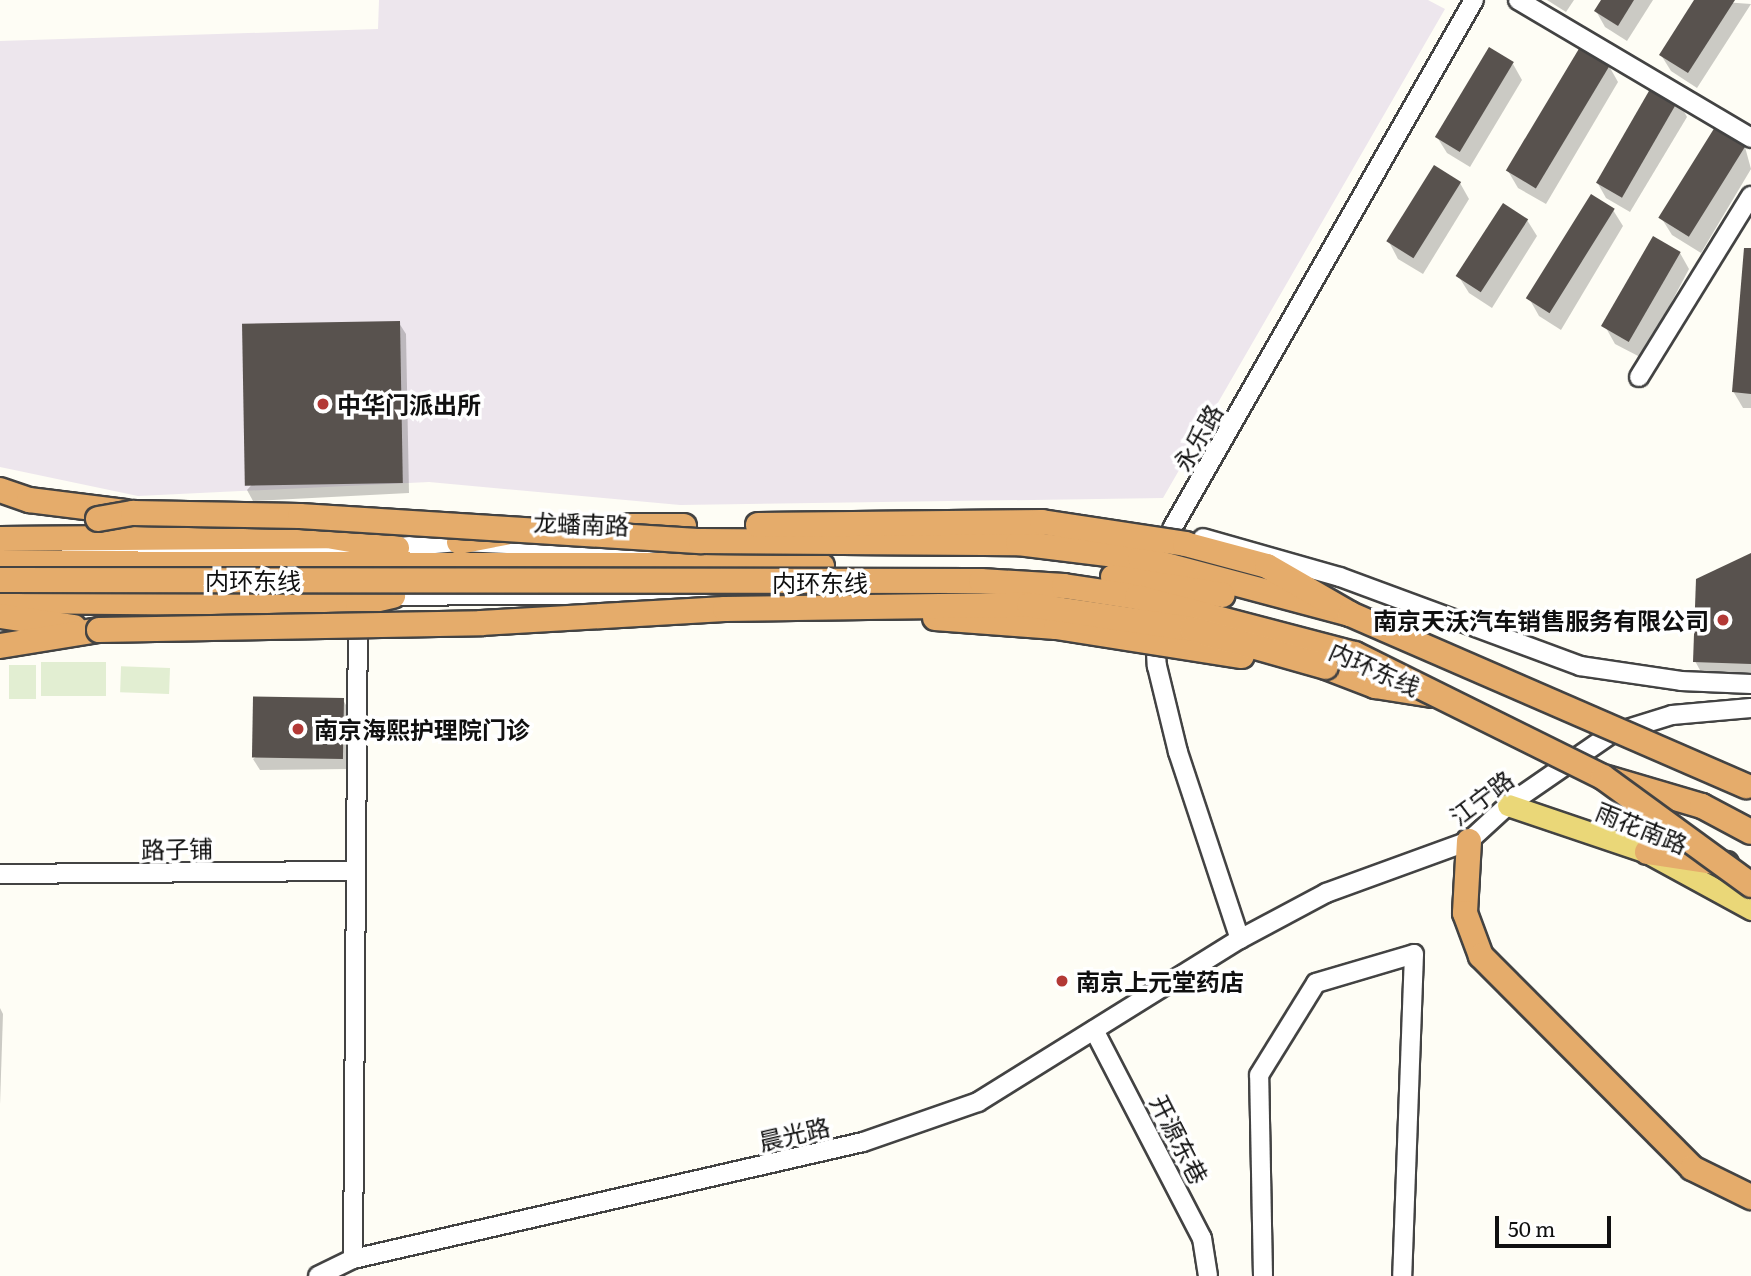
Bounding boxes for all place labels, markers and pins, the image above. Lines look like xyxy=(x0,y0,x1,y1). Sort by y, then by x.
place label: 中华门派出所 xyxy=(337,390,481,418)
marker: 中华门派出所 xyxy=(315,396,331,412)
place label: 南京天沃汽车销售服务有限公司 xyxy=(1373,606,1709,634)
marker: 南京天沃汽车销售服务有限公司 xyxy=(1715,612,1731,628)
place label: 南京海熙护理院门诊 xyxy=(314,715,530,743)
marker: 南京海熙护理院门诊 xyxy=(288,719,308,739)
place label: 南京上元堂药店 xyxy=(1076,967,1244,995)
marker: 南京上元堂药店 xyxy=(1054,973,1070,989)

